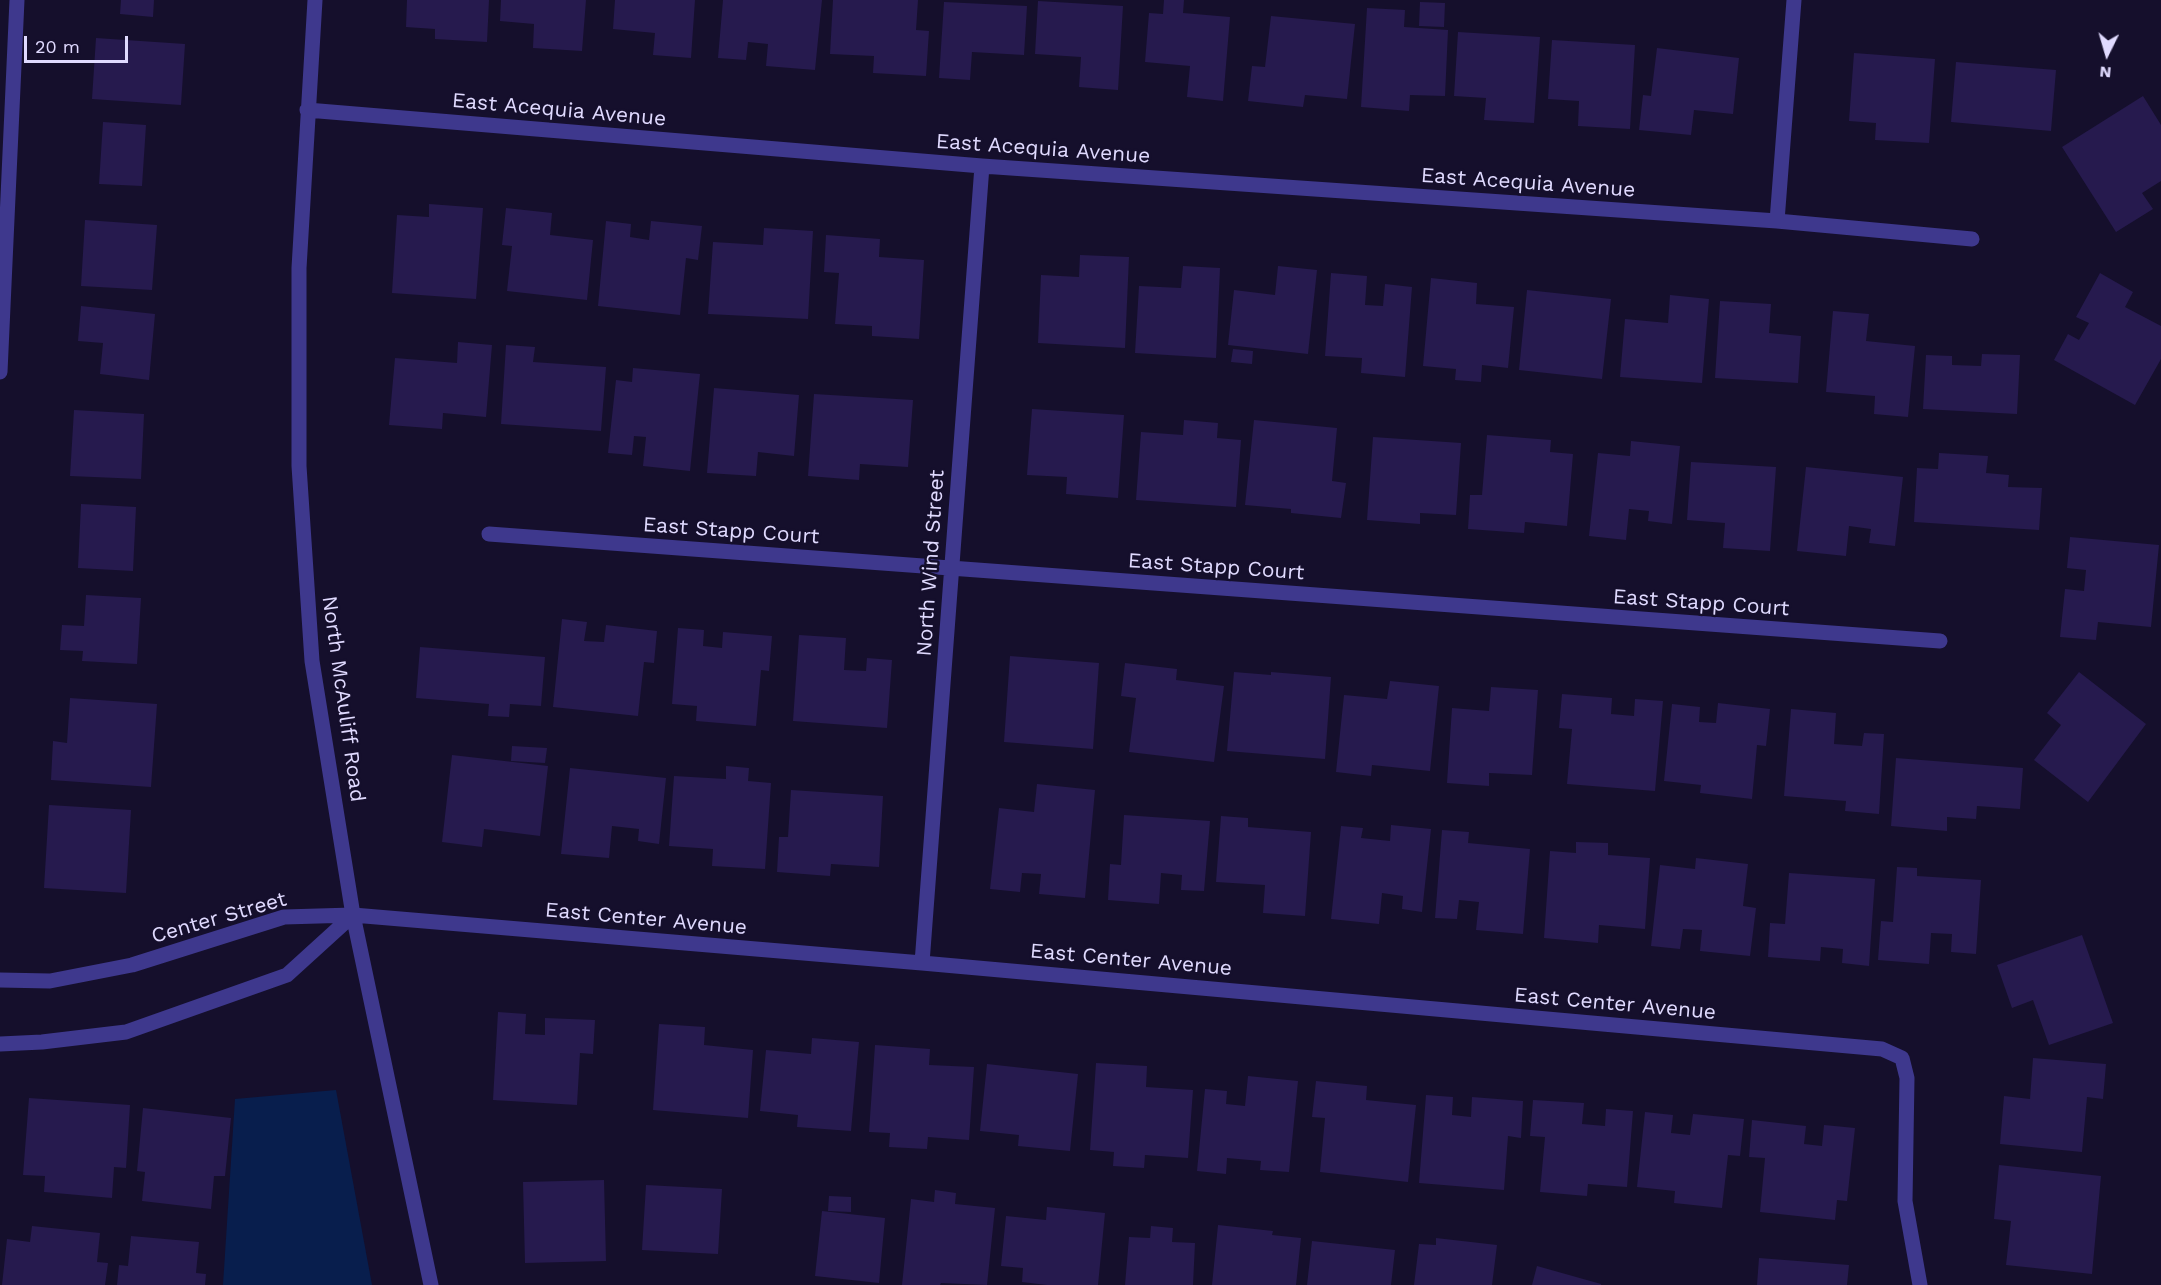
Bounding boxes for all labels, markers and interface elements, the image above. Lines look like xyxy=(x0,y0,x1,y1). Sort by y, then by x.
scale bar xyxy=(27,24,130,62)
north arrow xyxy=(2077,24,2137,84)
text: 20 m xyxy=(35,36,80,57)
text: N xyxy=(2099,62,2112,82)
street label: East Acequia Avenue xyxy=(451,88,667,132)
street label: East Acequia Avenue xyxy=(935,129,1151,169)
street label: East Acequia Avenue xyxy=(1420,163,1636,203)
street label: North Wind Street xyxy=(912,469,950,657)
street label: East Stapp Court xyxy=(642,512,820,550)
street label: East Stapp Court xyxy=(1127,548,1305,586)
street label: East Stapp Court xyxy=(1612,584,1790,622)
street label: North McAuliff Road xyxy=(316,594,370,804)
street label: Center Street xyxy=(149,887,289,949)
street label: East Center Avenue xyxy=(544,898,748,940)
street label: East Center Avenue xyxy=(1029,939,1233,981)
street label: East Center Avenue xyxy=(1513,983,1717,1025)

